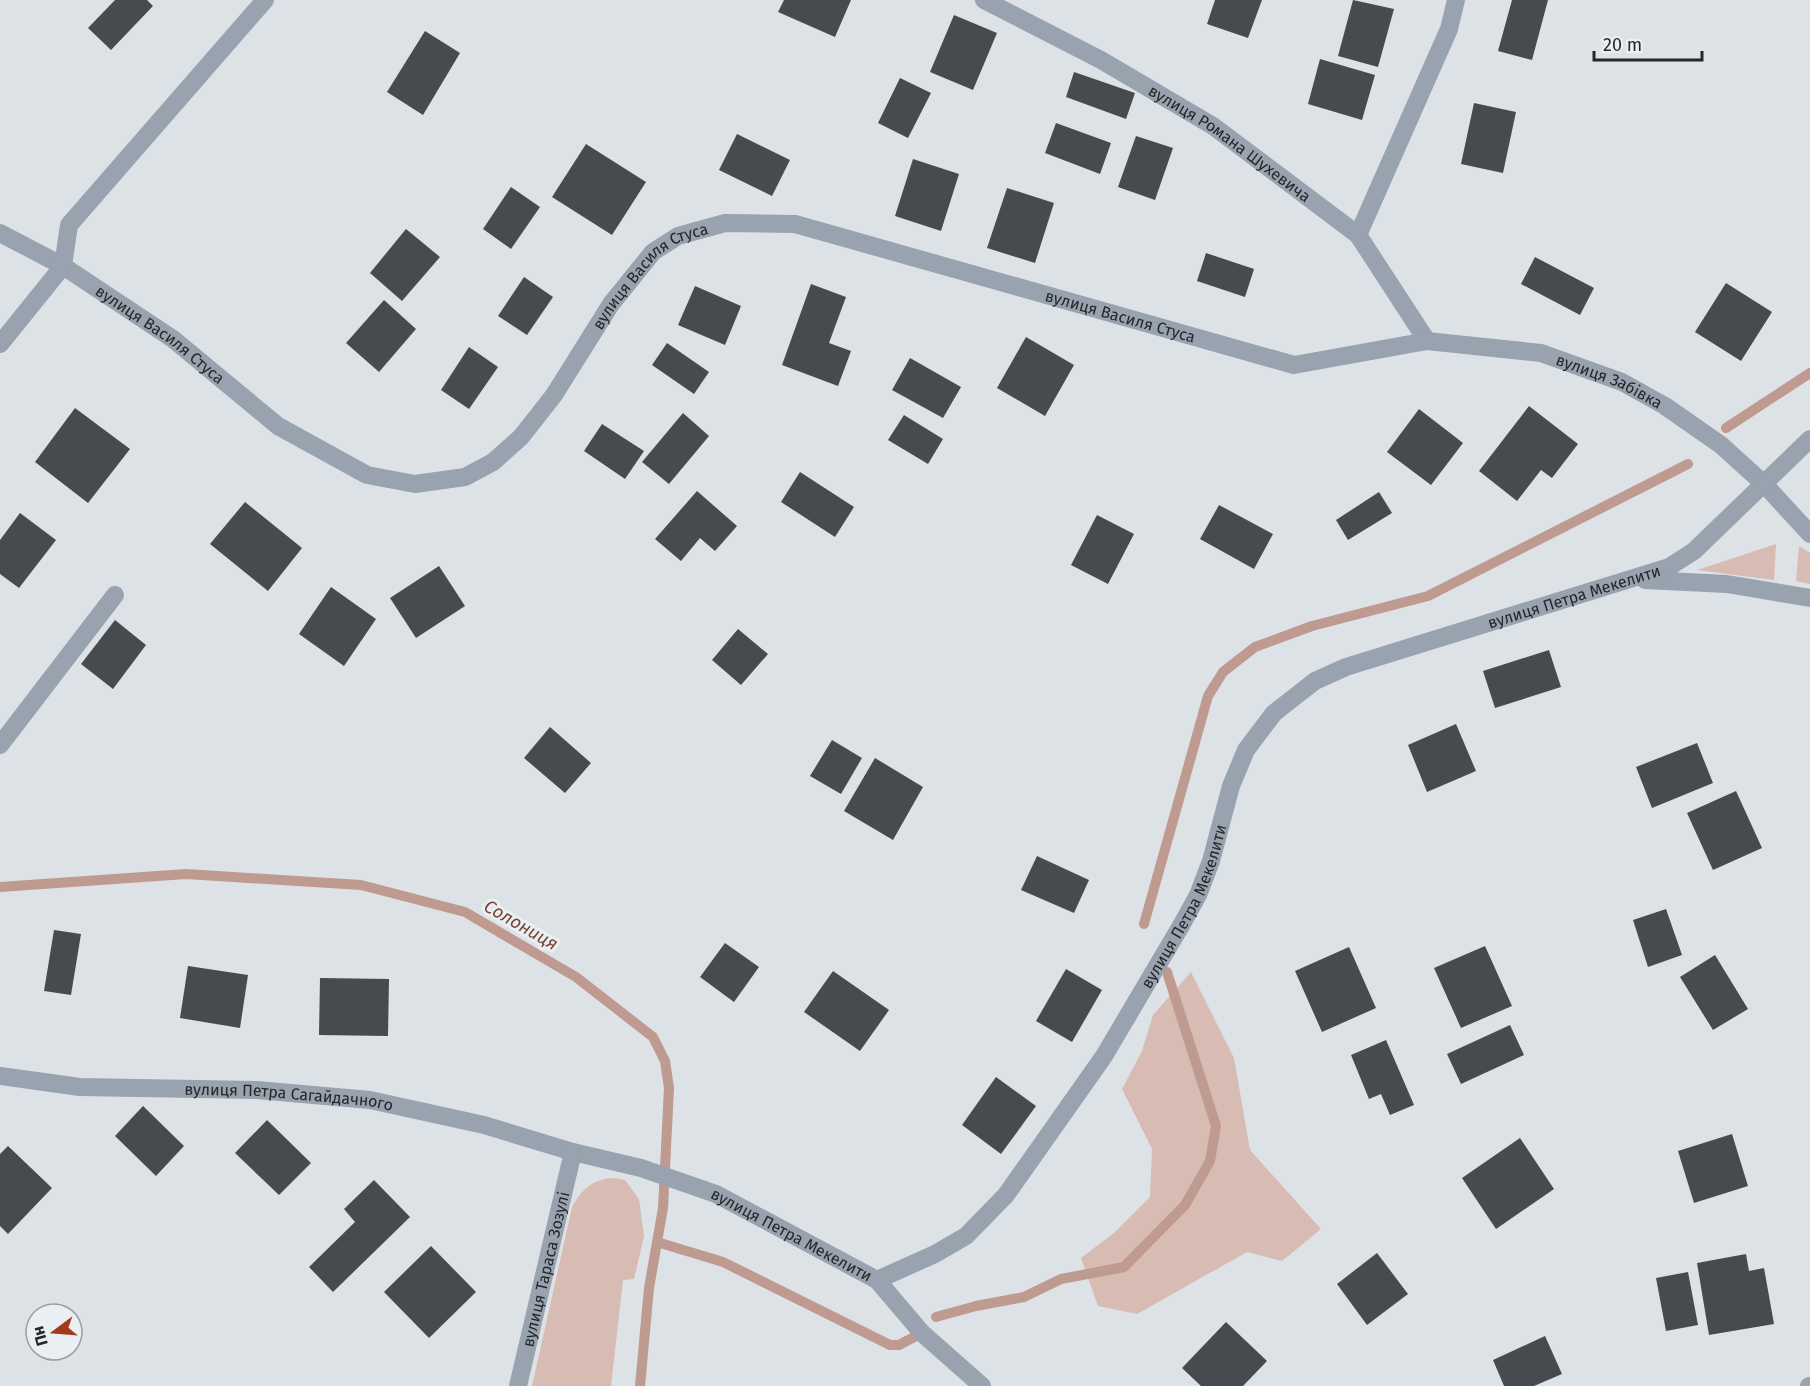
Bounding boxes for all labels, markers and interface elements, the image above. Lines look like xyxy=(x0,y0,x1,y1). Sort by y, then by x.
scale bar xyxy=(1594,24,1702,62)
text: 20 m xyxy=(1603,34,1642,56)
street label: вулиця Романа Шухевича xyxy=(1145,81,1315,206)
street label: вулиця Василя Стуса xyxy=(588,219,710,333)
street label: вулиця Василя Стуса xyxy=(92,281,229,387)
street label: вулиця Василя Стуса xyxy=(1043,286,1198,346)
street label: вулиця Забівка xyxy=(1553,350,1666,412)
street label: вулиця Петра Мекелити xyxy=(1485,561,1663,632)
street label: вулиця Петра Мекелити xyxy=(1137,822,1230,992)
water label: Солониця xyxy=(480,895,562,955)
street label: вулиця Петра Сагайдачного xyxy=(184,1079,395,1114)
street label: вулиця Петра Мекелити xyxy=(708,1184,876,1285)
street label: вулиця Тараса Зозулі xyxy=(518,1190,573,1349)
north arrow xyxy=(24,1302,84,1362)
text: Пн xyxy=(28,1324,52,1348)

